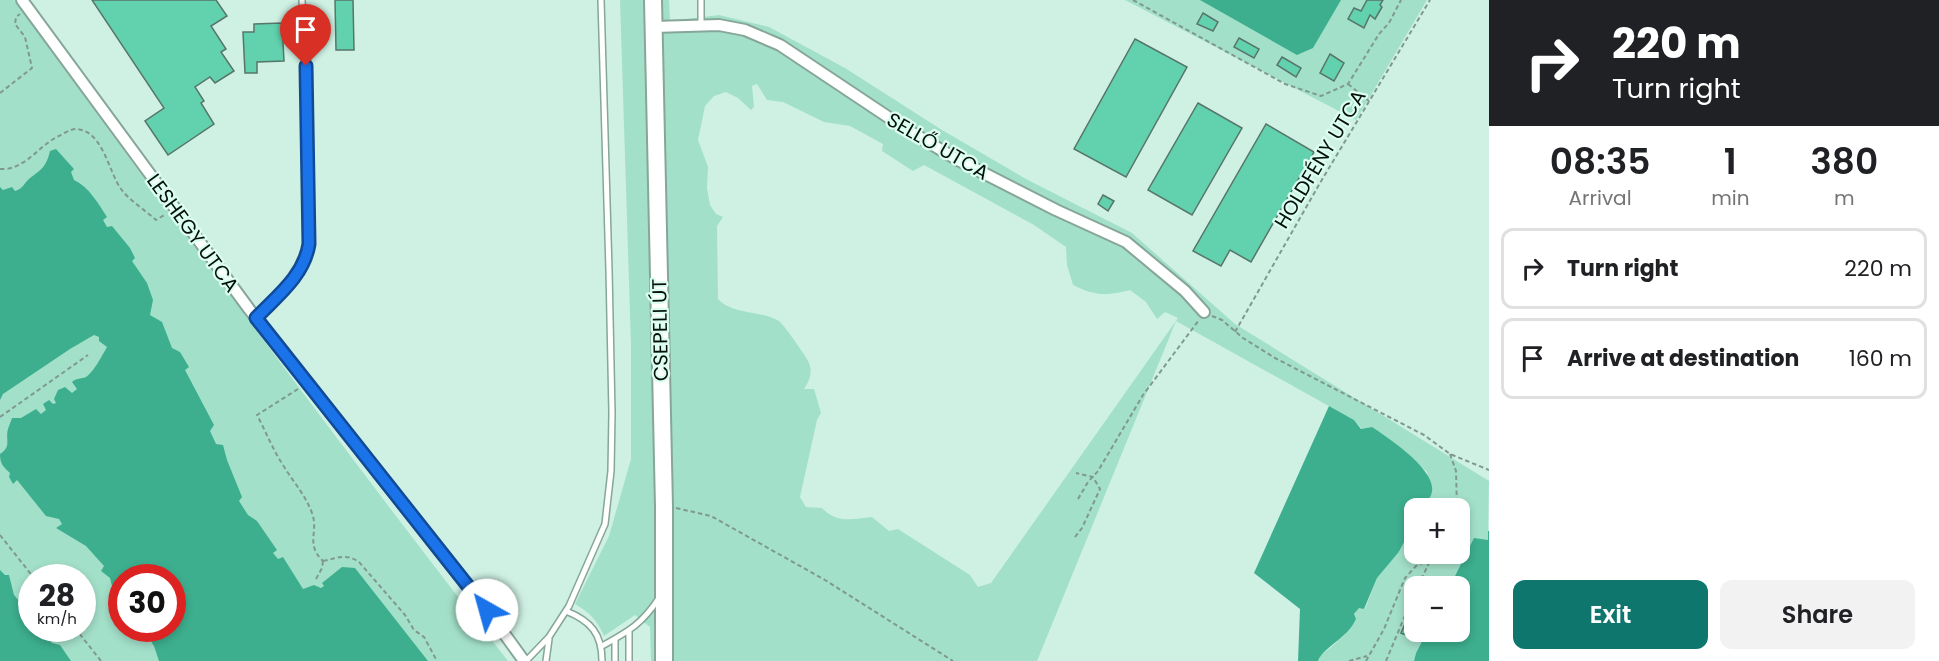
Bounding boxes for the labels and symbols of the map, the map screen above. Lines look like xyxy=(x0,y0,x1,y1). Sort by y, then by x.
pin xyxy=(280,4,331,66)
street label: HOLDFÉNY UTCA xyxy=(1268,85,1372,233)
street label: SELLŐ UTCA xyxy=(882,105,994,187)
street label: LESHEGY UTCA xyxy=(140,168,246,298)
street label: CSEPELI ÚT xyxy=(645,278,675,381)
speed limit sign: 30 xyxy=(108,564,186,642)
position arrow xyxy=(455,578,519,642)

